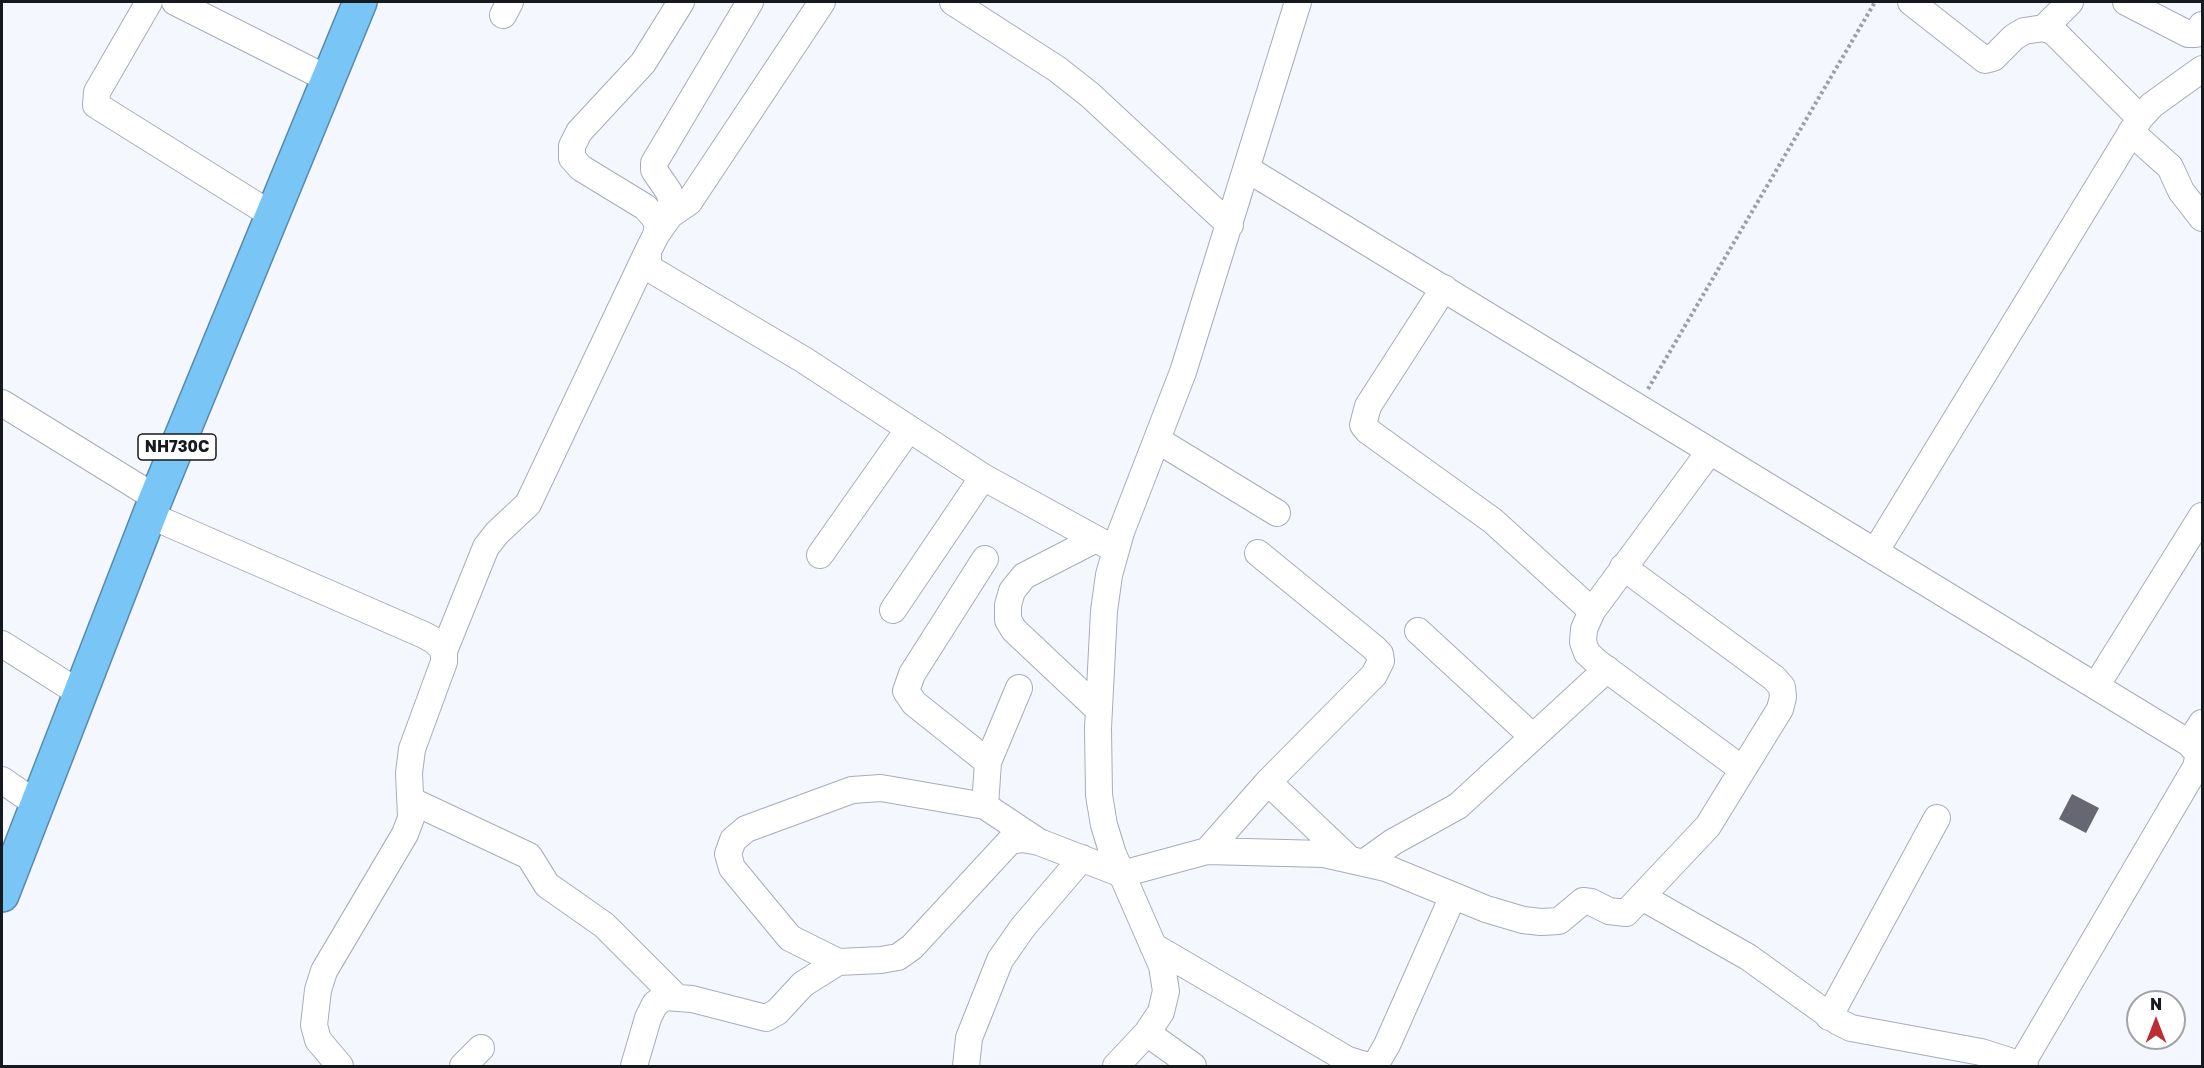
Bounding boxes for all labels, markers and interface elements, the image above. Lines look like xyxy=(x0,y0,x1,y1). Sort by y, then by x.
road number: NH730C xyxy=(138,434,216,460)
north arrow xyxy=(2126,990,2186,1050)
text: N xyxy=(2150,994,2162,1014)

